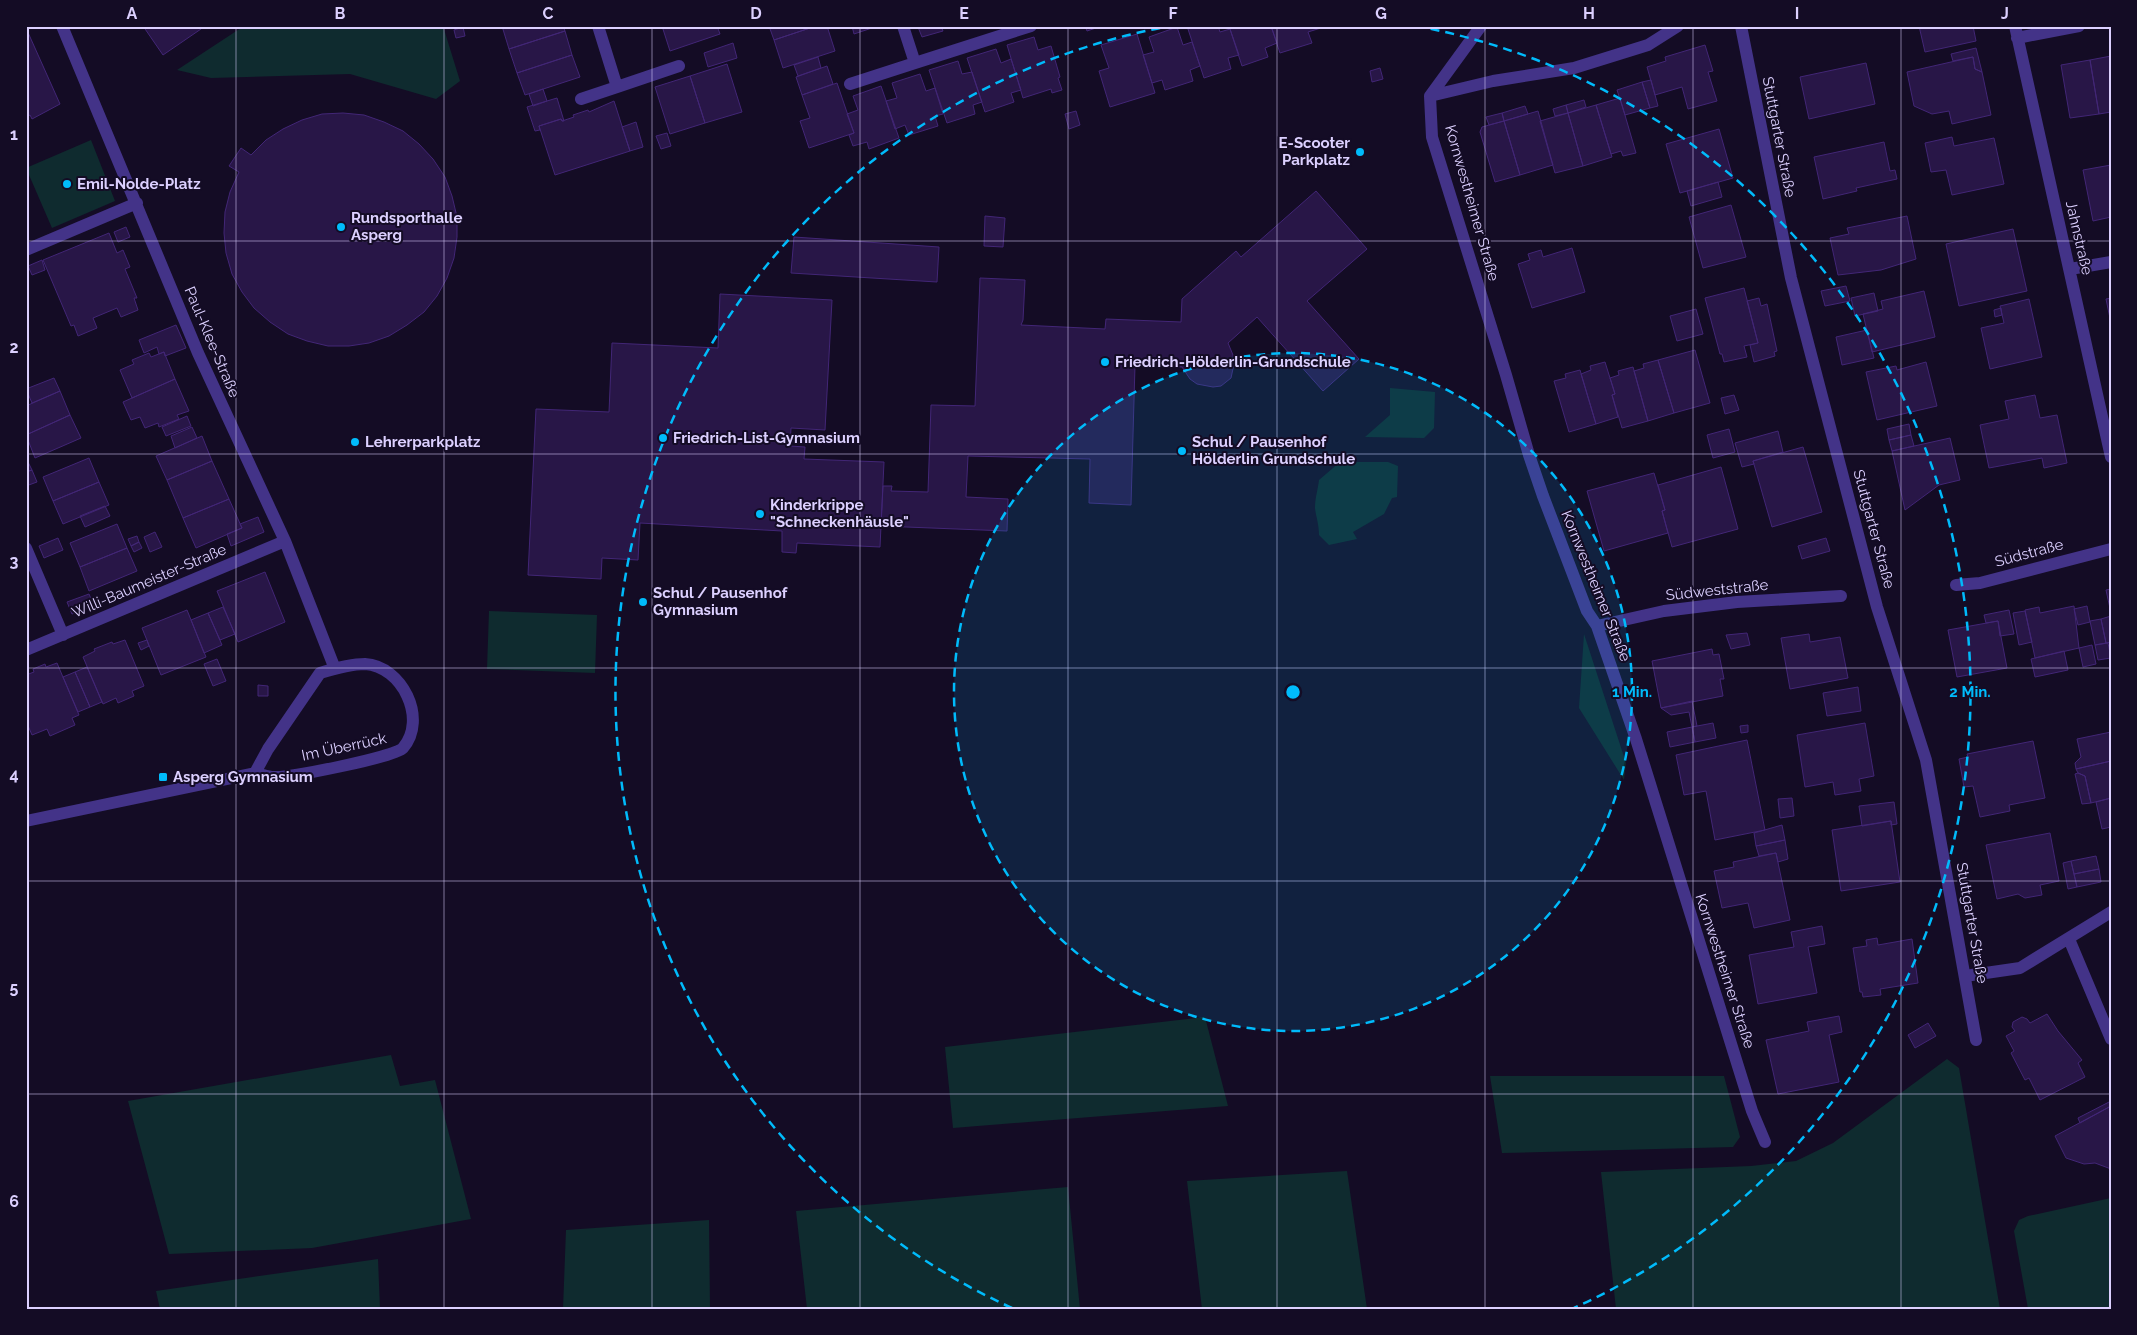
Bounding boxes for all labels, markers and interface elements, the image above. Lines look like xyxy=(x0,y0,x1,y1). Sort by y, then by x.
text: A xyxy=(127,4,138,23)
text: B xyxy=(335,4,346,23)
text: C xyxy=(543,4,554,23)
text: D xyxy=(750,4,762,23)
text: E xyxy=(959,4,969,23)
text: F xyxy=(1168,4,1178,23)
text: G xyxy=(1375,4,1387,23)
text: H xyxy=(1583,4,1595,23)
text: I xyxy=(1795,4,1799,23)
text: J xyxy=(2001,4,2009,23)
street label: Stuttgarter Straße xyxy=(1758,75,1800,199)
street label: Kornwestheimer Straße xyxy=(1441,123,1503,283)
text: 1 xyxy=(10,125,18,144)
place label: E-Scooter Parkplatz xyxy=(1279,134,1350,169)
marker: E-Scooter Parkplatz xyxy=(1354,146,1366,158)
place label: Emil-Nolde-Platz xyxy=(77,175,201,193)
marker: Emil-Nolde-Platz xyxy=(61,178,73,190)
street label: Jahnstraße xyxy=(2062,199,2096,277)
place label: Rundsporthalle Asperg xyxy=(351,209,463,244)
marker: Rundsporthalle Asperg xyxy=(335,221,347,233)
street label: Paul-Klee-Straße xyxy=(181,284,244,400)
text: 2 xyxy=(9,338,19,357)
place label: Friedrich-Hölderlin-Grundschule xyxy=(1115,353,1351,371)
marker: Friedrich-Hölderlin-Grundschule xyxy=(1099,356,1111,368)
place label: Friedrich-List-Gymnasium xyxy=(673,429,860,447)
marker: Friedrich-List-Gymnasium xyxy=(657,432,669,444)
place label: Lehrerparkplatz xyxy=(365,433,481,451)
place label: Schul / Pausenhof Hölderlin Grundschule xyxy=(1192,433,1355,468)
marker: Lehrerparkplatz xyxy=(349,436,361,448)
marker: Schul / Pausenhof Hölderlin Grundschule xyxy=(1176,445,1188,457)
street label: Stuttgarter Straße xyxy=(1849,468,1899,591)
place label: Kinderkrippe "Schneckenhäusle" xyxy=(770,496,909,531)
marker: Kinderkrippe "Schneckenhäusle" xyxy=(754,508,766,520)
street label: Kornwestheimer Straße xyxy=(1557,508,1635,664)
street label: Südstraße xyxy=(1993,535,2065,571)
street label: Willi-Baumeister-Straße xyxy=(69,540,229,622)
text: 3 xyxy=(10,552,19,571)
street label: Südweststraße xyxy=(1665,576,1769,604)
place label: Schul / Pausenhof Gymnasium xyxy=(653,584,788,619)
marker: Schul / Pausenhof Gymnasium xyxy=(637,596,649,608)
centre of rings xyxy=(1284,683,1302,701)
text: 1 Min. xyxy=(1612,683,1652,701)
text: 2 Min. xyxy=(1949,683,1991,701)
street label: Im Überrück xyxy=(300,728,388,765)
text: 4 xyxy=(9,765,19,784)
place label: Asperg Gymnasium xyxy=(173,768,313,786)
marker: Asperg Gymnasium xyxy=(157,771,169,783)
street label: Stuttgarter Straße xyxy=(1953,861,1992,985)
street label: Kornwestheimer Straße xyxy=(1691,891,1759,1051)
text: 5 xyxy=(10,978,19,997)
text: 6 xyxy=(9,1192,19,1211)

